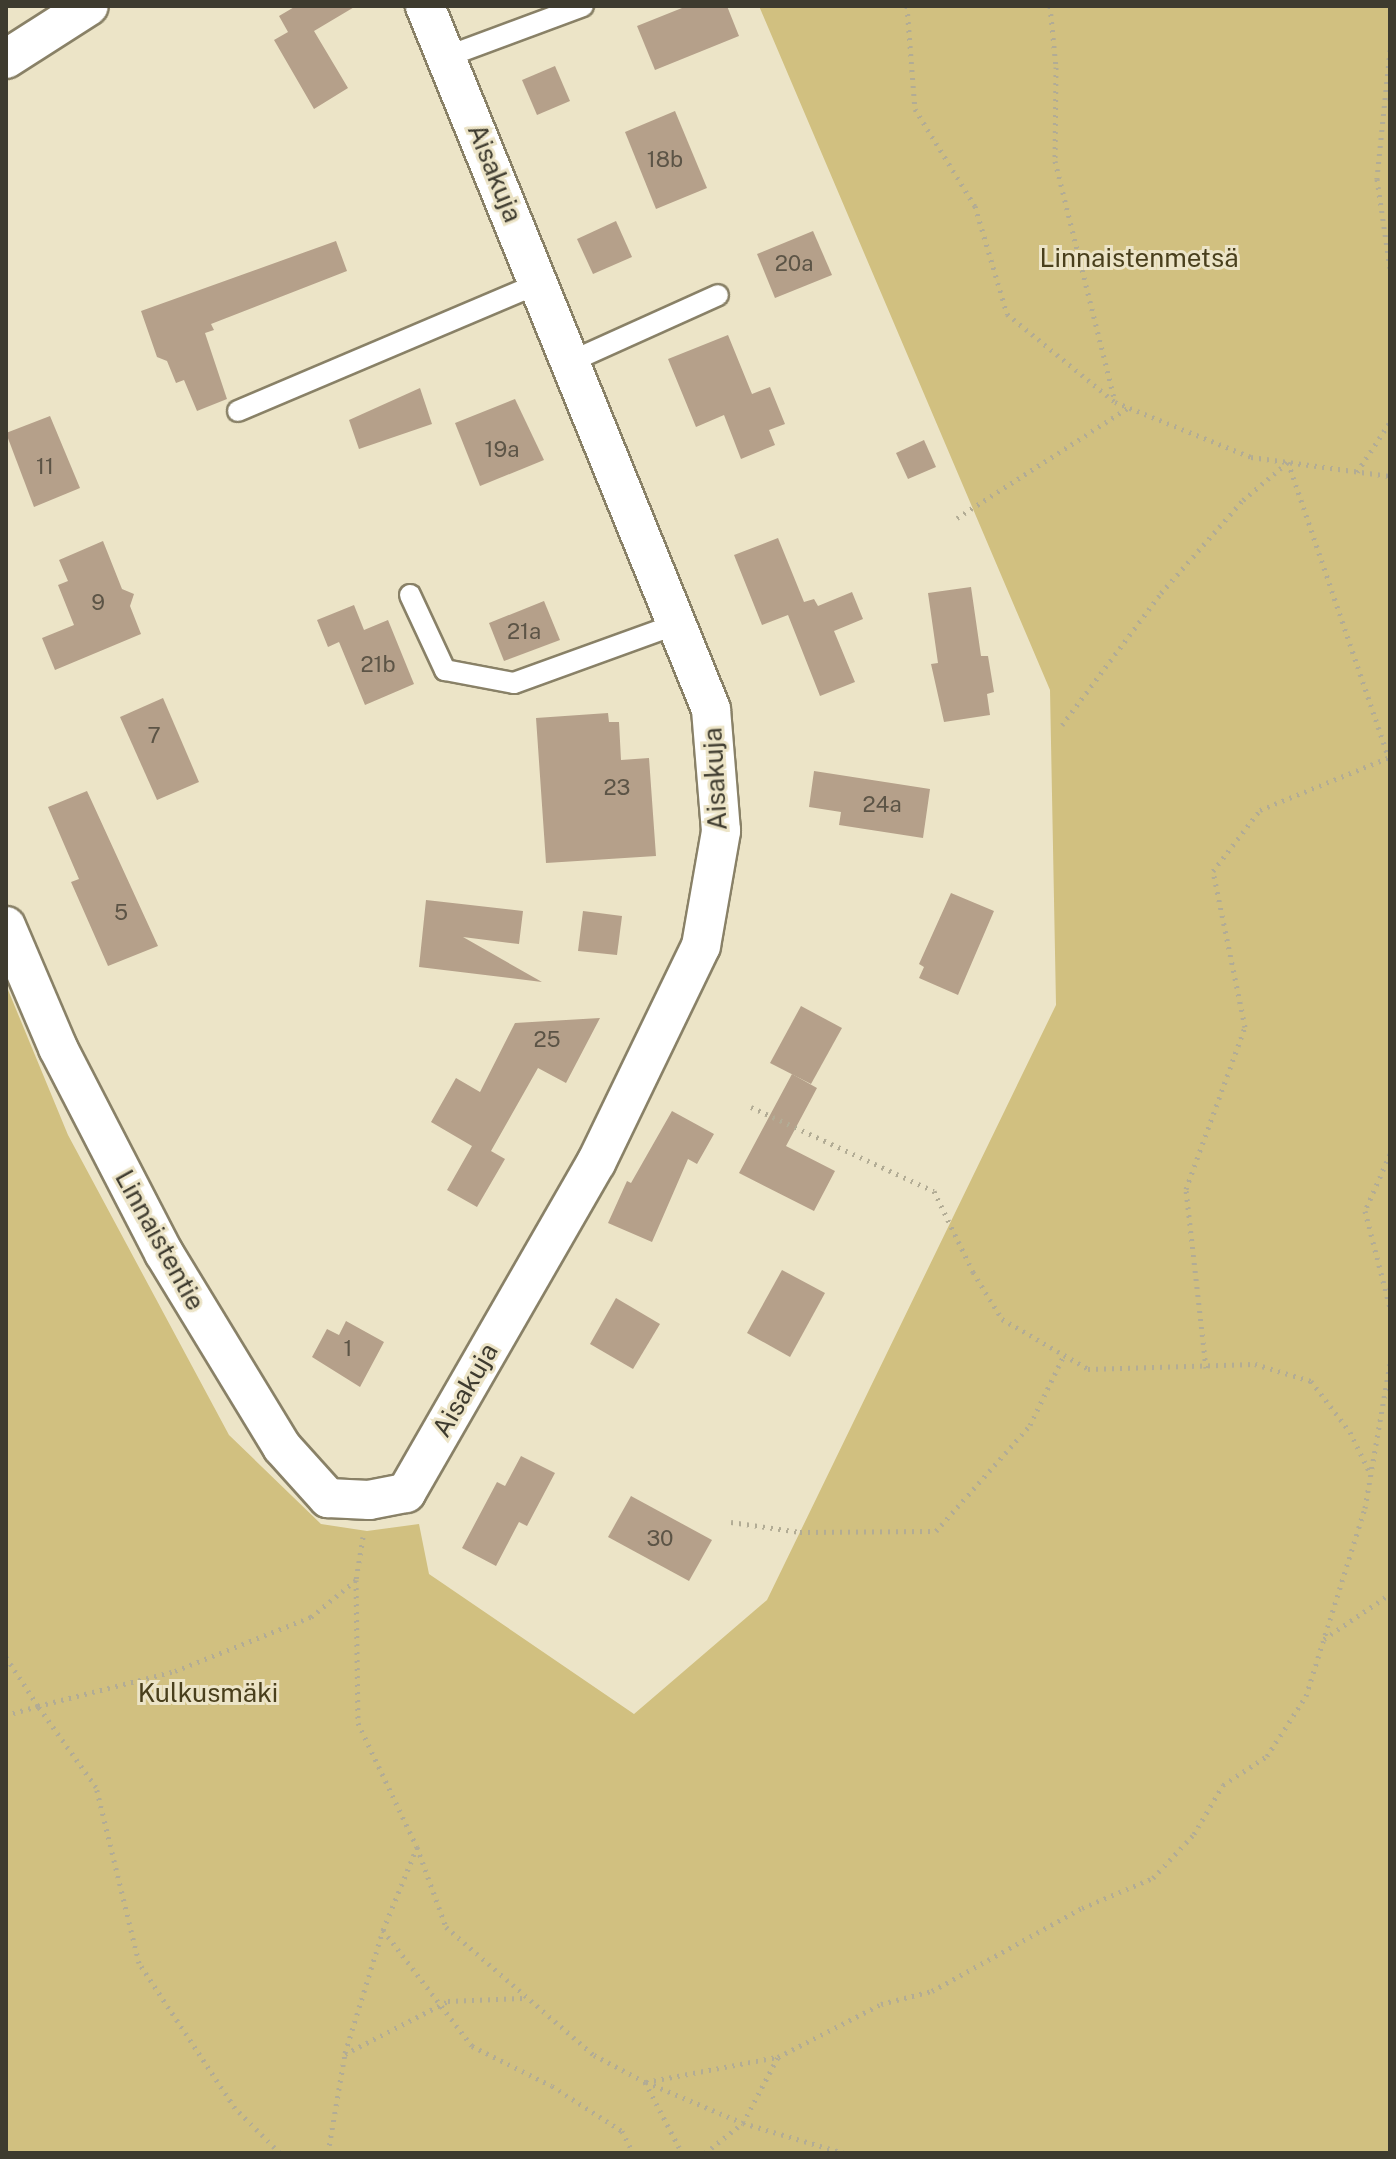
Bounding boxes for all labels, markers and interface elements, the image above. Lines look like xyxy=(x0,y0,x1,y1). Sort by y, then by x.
street label: Aisakuja xyxy=(461,119,529,227)
house number: 18b xyxy=(647,147,683,173)
park label: Linnaistenmetsä xyxy=(1039,242,1239,274)
house number: 20a xyxy=(775,251,813,277)
house number: 19a xyxy=(485,437,519,463)
house number: 11 xyxy=(36,454,54,480)
house number: 9 xyxy=(91,590,105,616)
house number: 21a xyxy=(507,619,541,645)
house number: 21b xyxy=(360,652,396,678)
house number: 7 xyxy=(147,723,161,749)
street label: Aisakuja xyxy=(697,727,733,831)
house number: 23 xyxy=(604,775,630,801)
house number: 24a xyxy=(862,792,902,818)
house number: 5 xyxy=(114,900,128,926)
house number: 25 xyxy=(533,1027,561,1053)
street label: Linnaistentie xyxy=(109,1164,211,1316)
house number: 1 xyxy=(344,1336,352,1362)
street label: Aisakuja xyxy=(426,1338,504,1442)
house number: 30 xyxy=(646,1526,674,1552)
park label: Kulkusmäki xyxy=(138,1677,278,1709)

